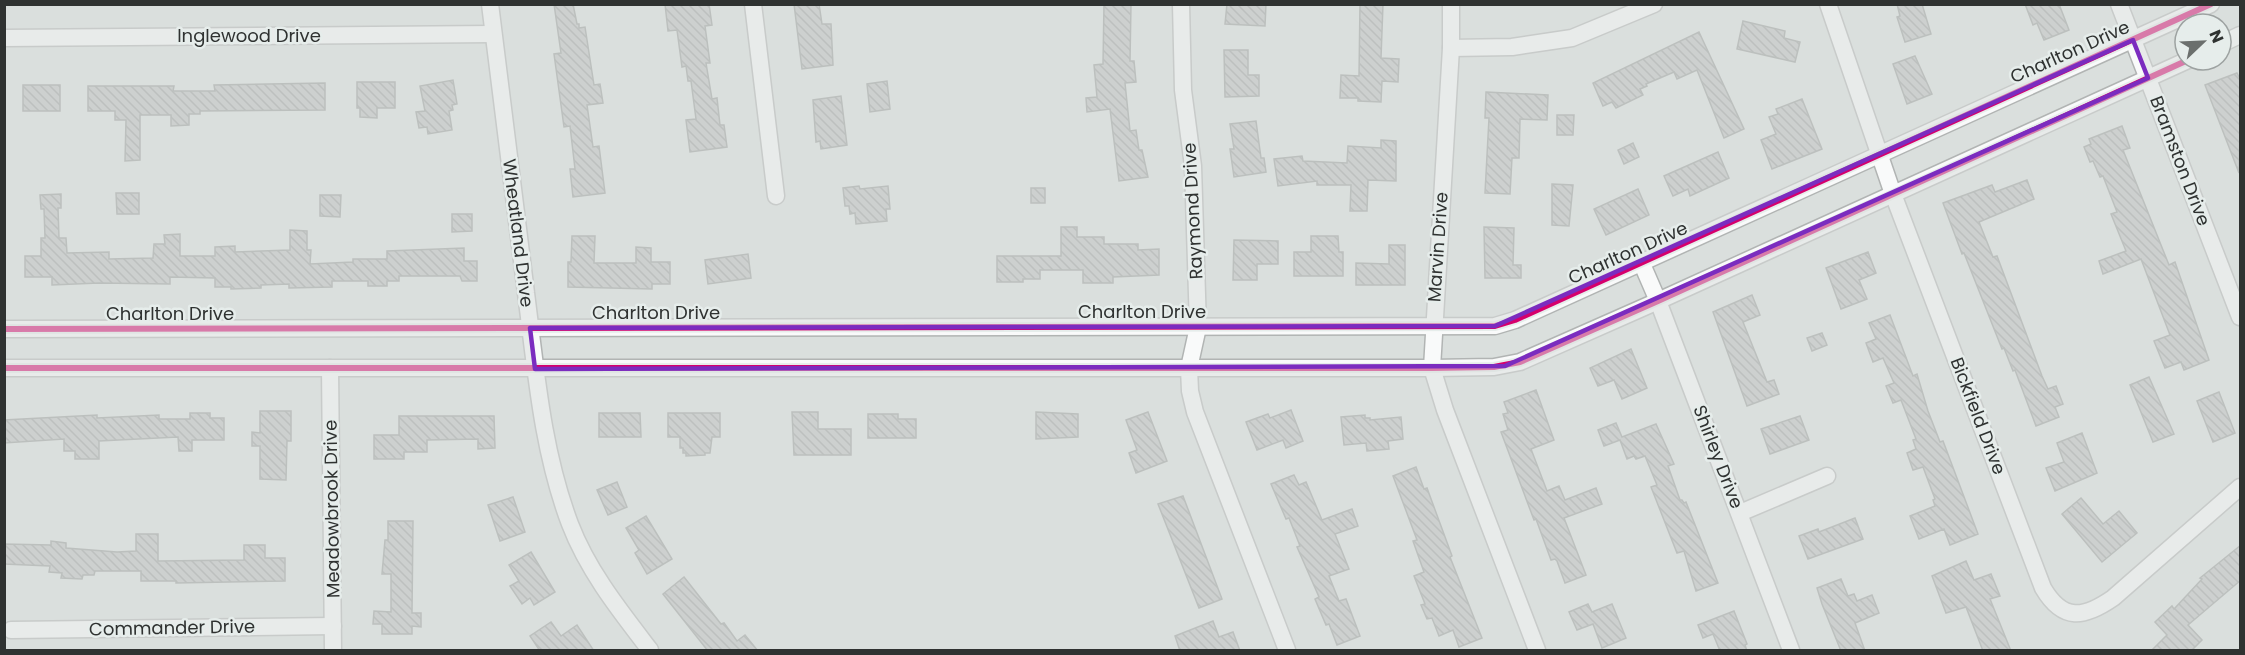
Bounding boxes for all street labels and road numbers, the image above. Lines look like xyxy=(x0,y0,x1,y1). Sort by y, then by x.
street label: Charlton Drive xyxy=(2006,14,2133,89)
street label: Inglewood Drive xyxy=(177,23,321,48)
street label: Bramston Drive xyxy=(2144,92,2217,229)
street label: Raymond Drive xyxy=(1176,142,1209,280)
street label: Wheatland Drive xyxy=(497,157,540,309)
street label: Marvin Drive xyxy=(1421,191,1454,303)
street label: Charlton Drive xyxy=(1564,215,1691,290)
street label: Charlton Drive xyxy=(1078,299,1206,324)
street label: Charlton Drive xyxy=(592,300,720,325)
street label: Charlton Drive xyxy=(106,301,234,326)
street label: Bickfield Drive xyxy=(1945,354,2012,478)
street label: Shirley Drive xyxy=(1687,402,1750,512)
street label: Meadowbrook Drive xyxy=(317,420,346,598)
street label: Commander Drive xyxy=(89,614,255,641)

